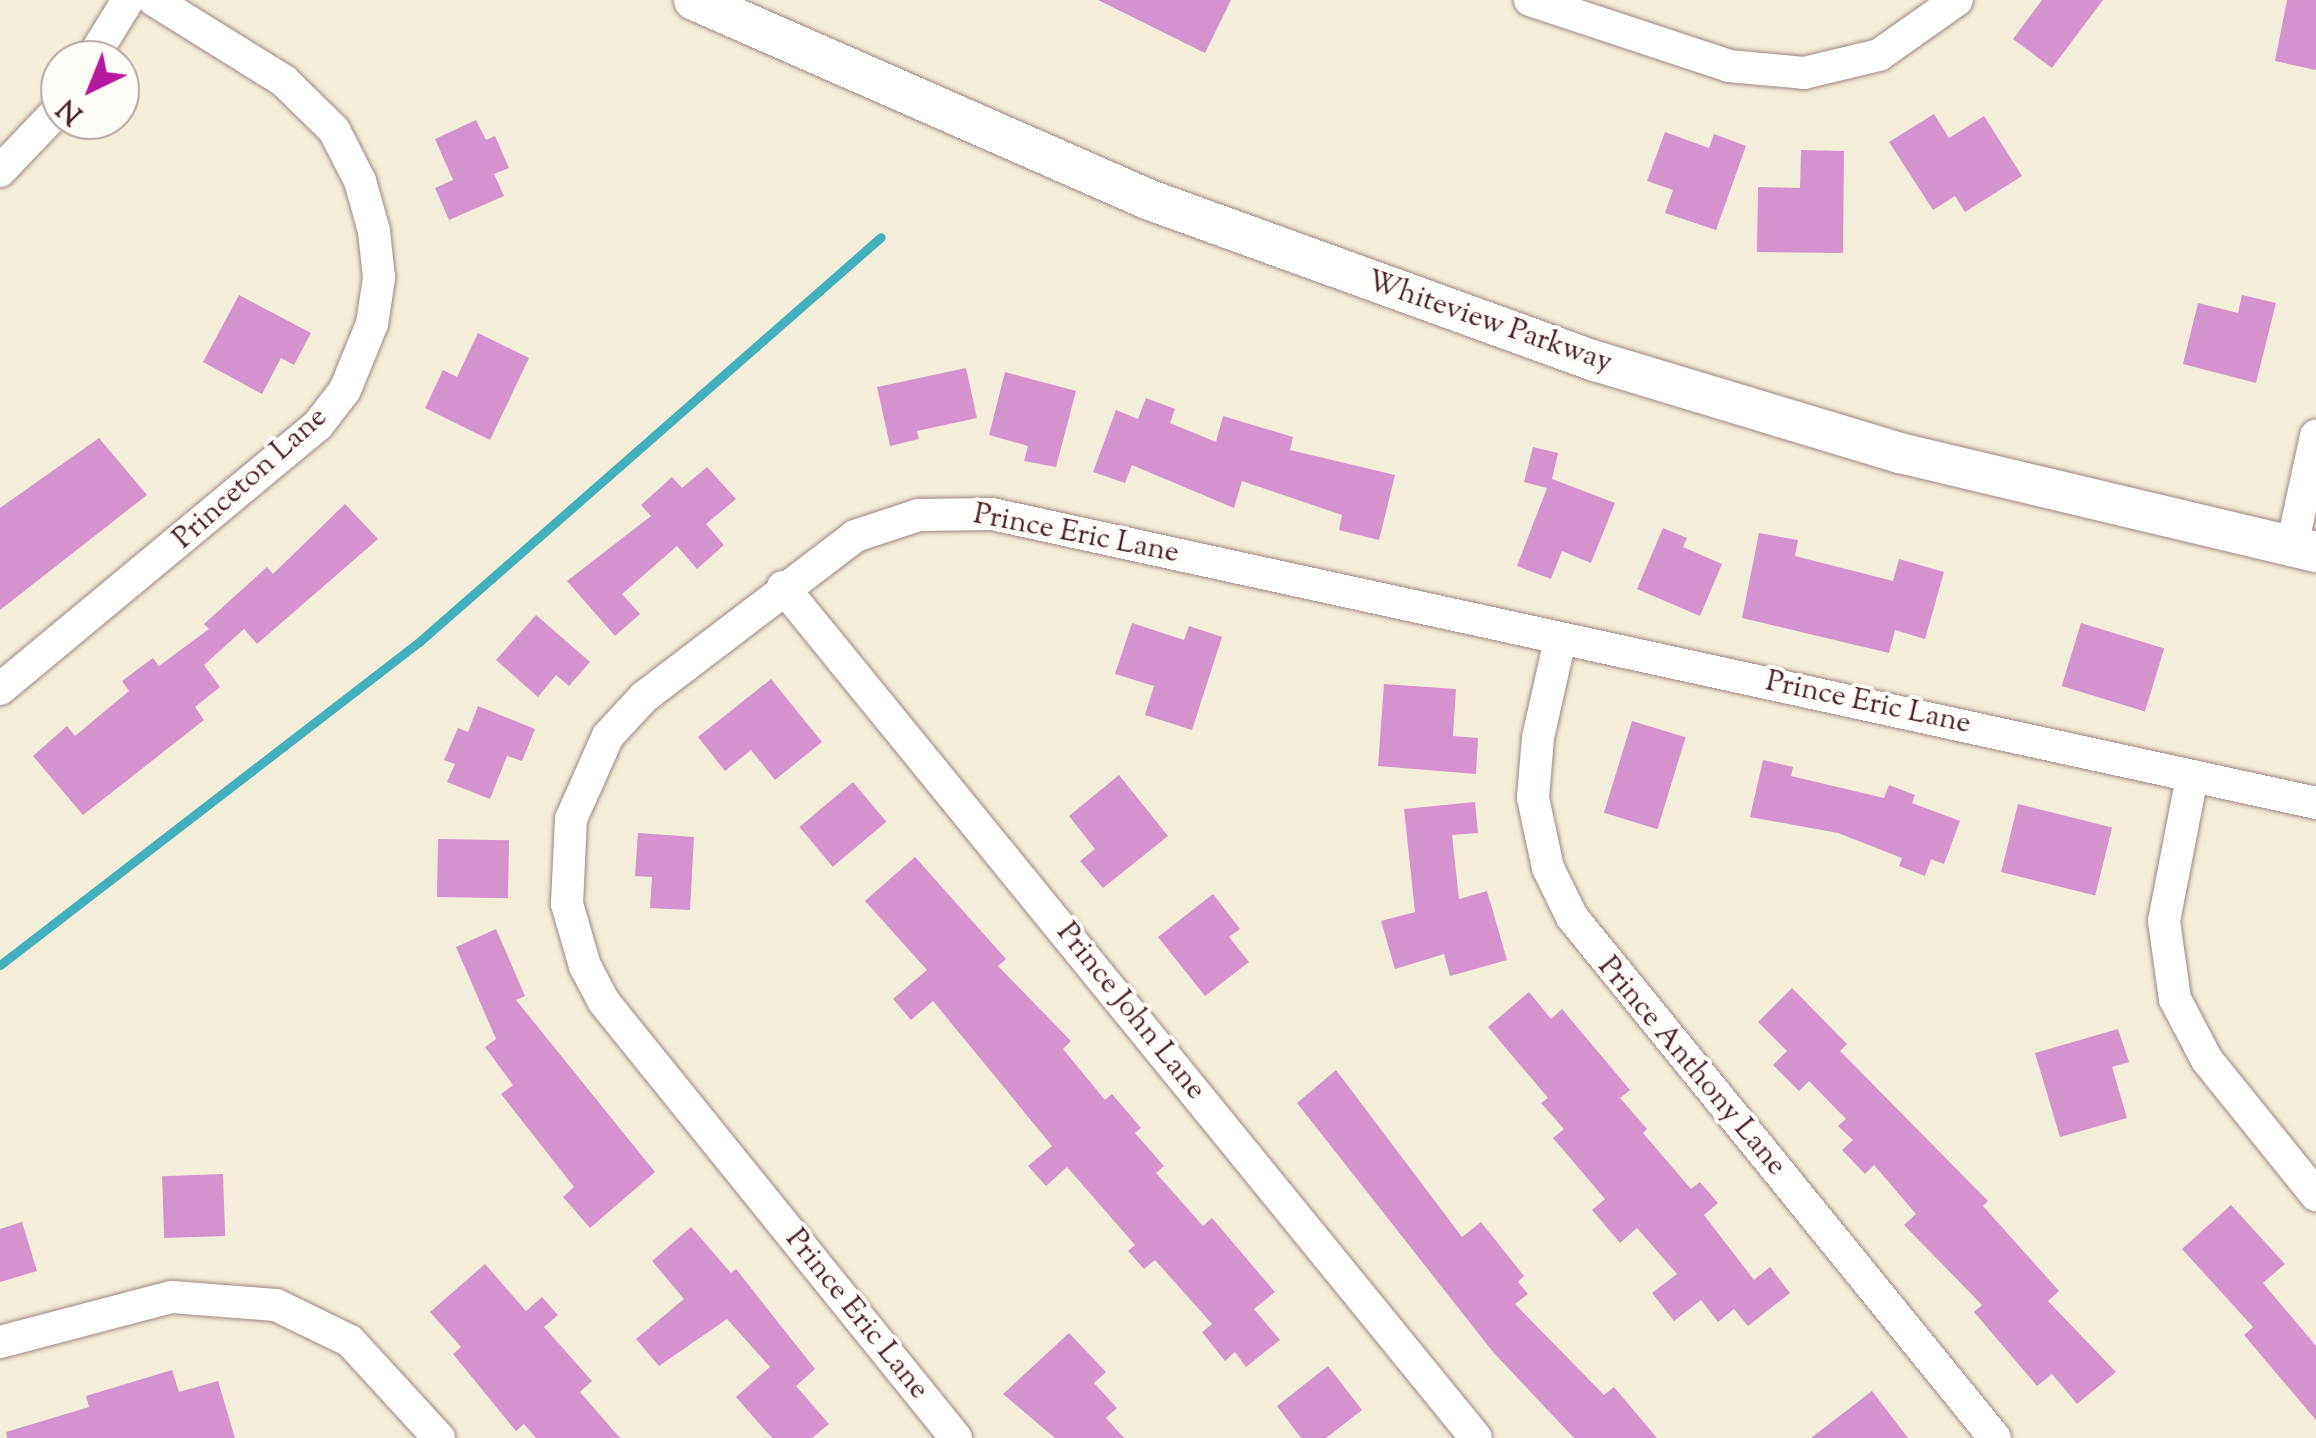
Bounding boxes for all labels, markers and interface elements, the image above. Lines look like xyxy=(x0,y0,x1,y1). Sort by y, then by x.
north arrow xyxy=(40,40,140,140)
text: N xyxy=(49,88,93,133)
street label: Whiteview Parkway xyxy=(1362,264,1616,382)
street label: Princeton Lane xyxy=(166,400,336,558)
street label: Prince Eric Lane xyxy=(970,497,1182,573)
street label: Prince Eric Lane xyxy=(1762,665,1974,743)
street label: Prince John Lane xyxy=(1048,916,1212,1108)
street label: Prince Anthony Lane xyxy=(1589,950,1793,1184)
street label: Prince Eric Lane xyxy=(776,1223,936,1407)

